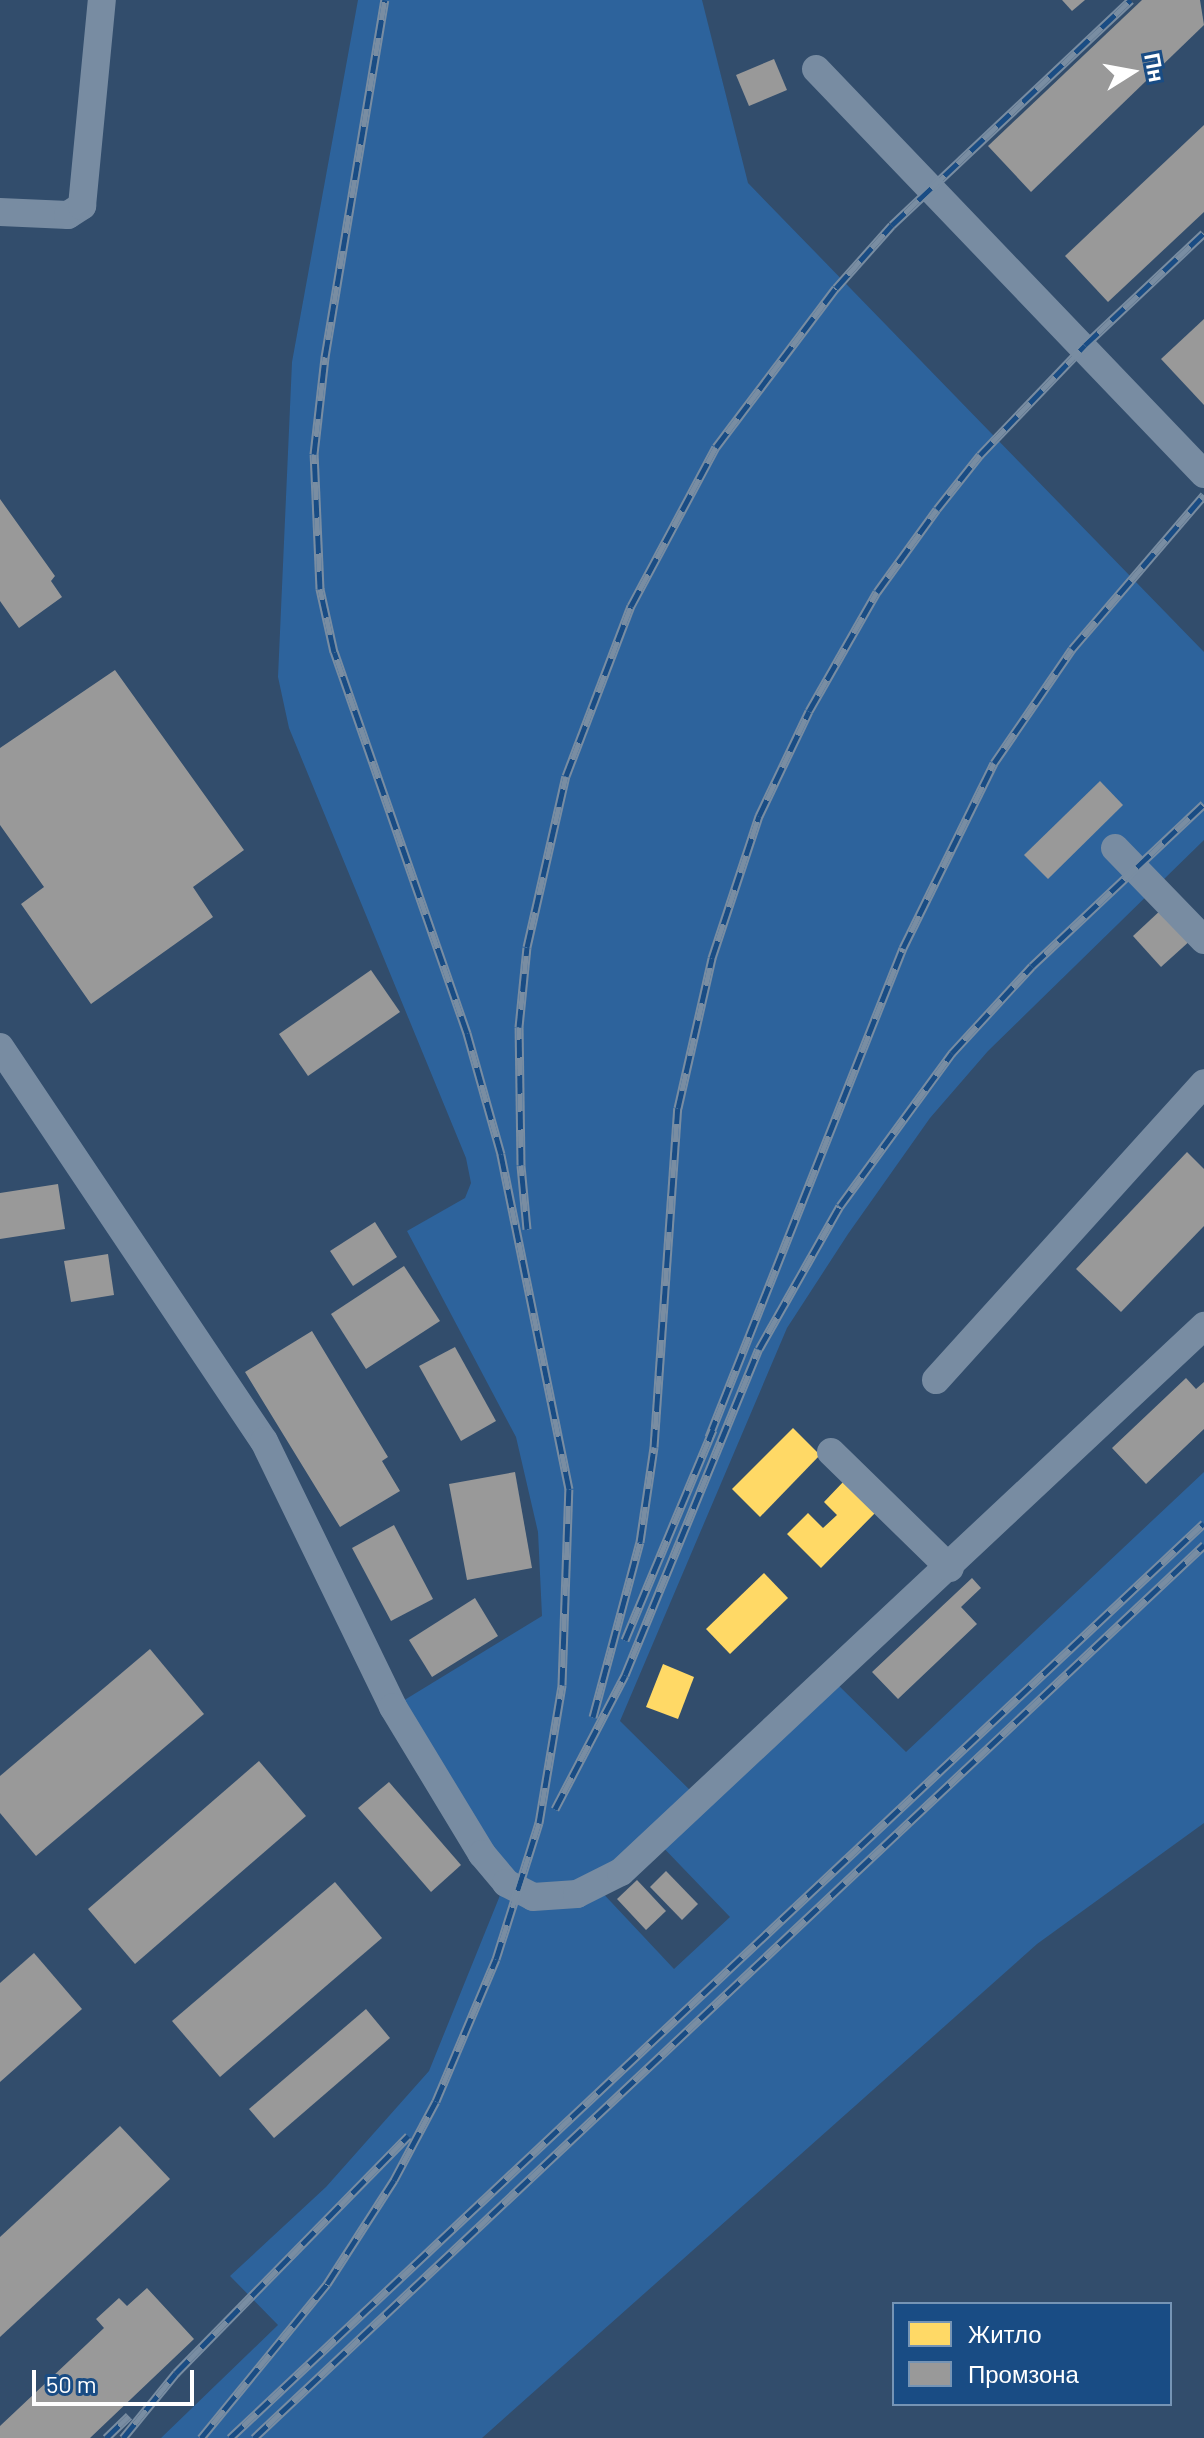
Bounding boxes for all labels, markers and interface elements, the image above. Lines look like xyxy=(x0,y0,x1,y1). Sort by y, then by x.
north arrow xyxy=(1092,32,1172,112)
text: Пн xyxy=(1140,51,1171,84)
legend xyxy=(892,2302,1172,2406)
text: Житло xyxy=(968,2319,1042,2348)
scale bar xyxy=(36,2354,198,2404)
text: Промзона xyxy=(968,2359,1079,2388)
text: 50 m xyxy=(46,2369,97,2398)

